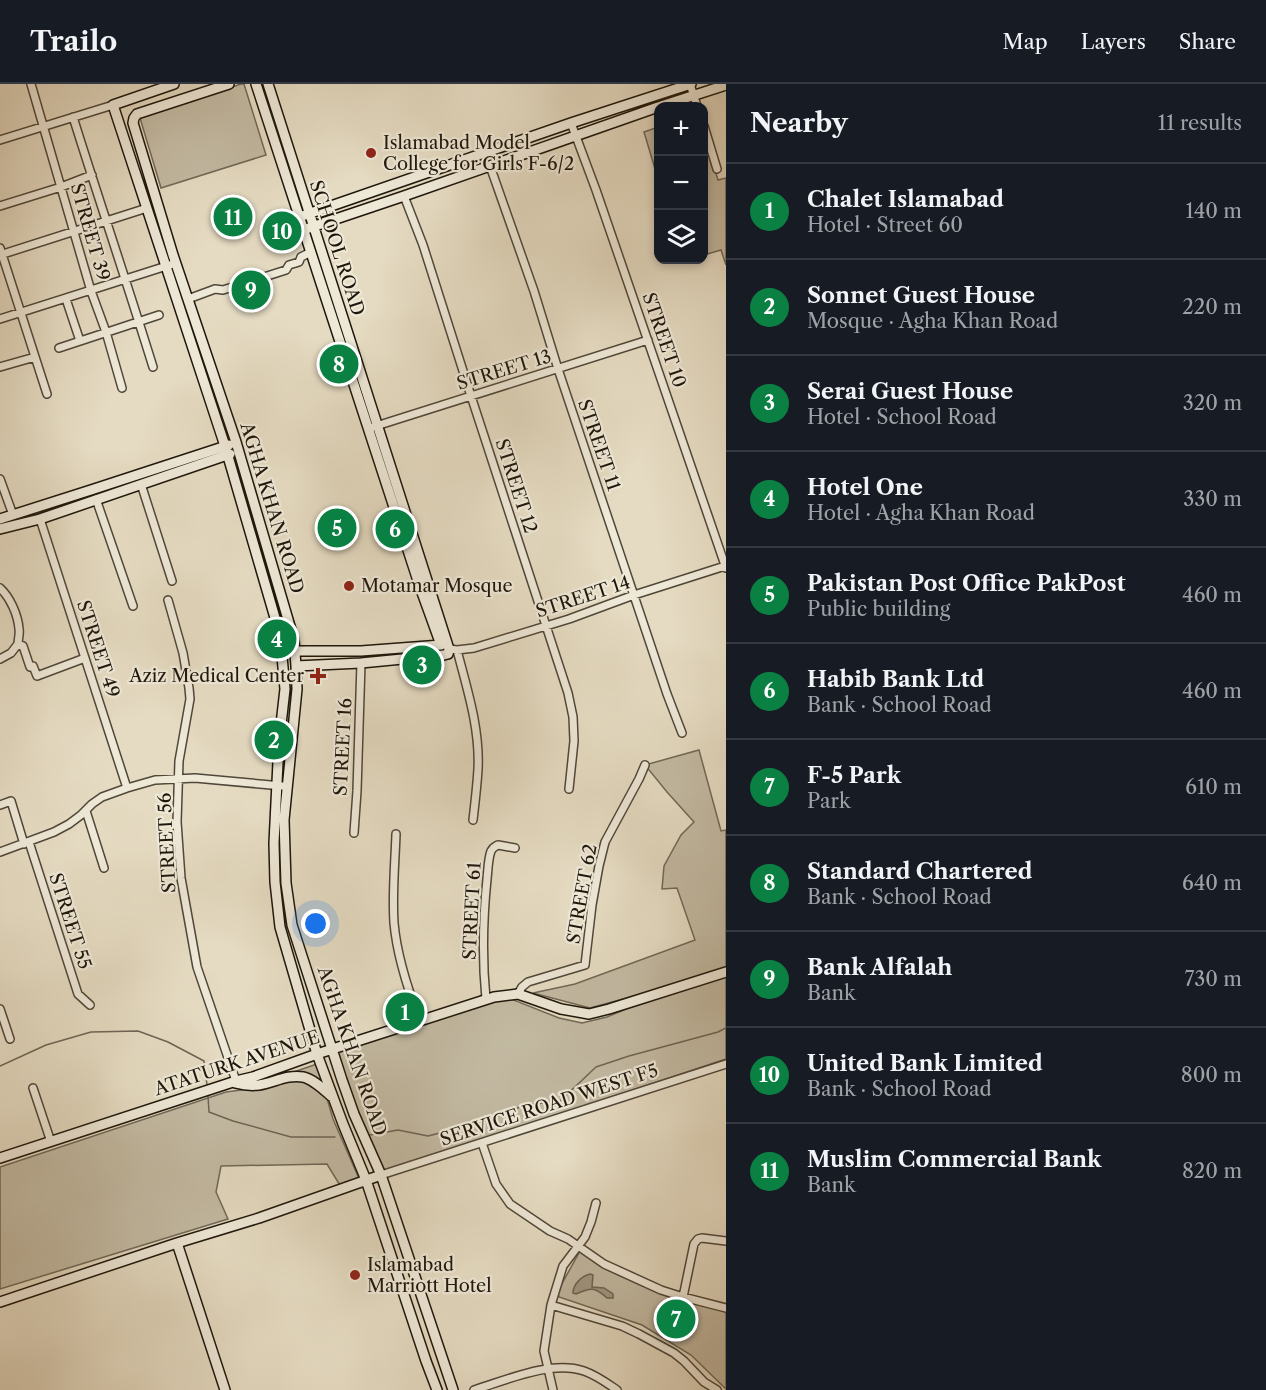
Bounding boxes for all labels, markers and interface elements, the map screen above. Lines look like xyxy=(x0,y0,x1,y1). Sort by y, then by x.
text: Trailo xyxy=(30,24,117,58)
text: Map xyxy=(1003,29,1048,54)
text: Layers xyxy=(1081,29,1146,54)
text: Share xyxy=(1179,29,1236,54)
map controls xyxy=(654,102,708,264)
button: + xyxy=(654,102,708,156)
text: Nearby xyxy=(750,107,848,139)
text: 11 results xyxy=(1158,111,1242,135)
place label: Islamabad Model College for Girls F-6/2 xyxy=(383,132,574,175)
marker: Islamabad Model College for Girls F-6/2 xyxy=(364,146,378,160)
button: − xyxy=(654,156,708,210)
street label: SCHOOL ROAD xyxy=(305,178,369,318)
street label: STREET 39 xyxy=(66,181,114,283)
text: Chalet Islamabad xyxy=(807,186,1004,213)
pin: 11 xyxy=(214,194,252,240)
text: 1 xyxy=(765,199,774,223)
text: 140 m xyxy=(1185,199,1242,223)
pin: 10 xyxy=(262,208,302,254)
button: layers xyxy=(654,210,708,264)
text: Hotel · Street 60 xyxy=(807,213,963,237)
pin: 9 xyxy=(232,268,270,312)
text: Sonnet Guest House xyxy=(807,282,1035,309)
street label: STREET 10 xyxy=(637,290,691,390)
text: 2 xyxy=(764,295,775,319)
text: 220 m xyxy=(1182,295,1242,319)
text: Mosque · Agha Khan Road xyxy=(807,309,1058,333)
pin: 8 xyxy=(320,342,358,386)
street label: STREET 13 xyxy=(454,345,554,395)
text: Serai Guest House xyxy=(807,378,1013,405)
text: 3 xyxy=(764,391,775,415)
text: 320 m xyxy=(1183,391,1242,415)
street label: STREET 11 xyxy=(573,396,625,494)
text: Hotel · School Road xyxy=(807,405,997,429)
street label: AGHA KHAN ROAD xyxy=(235,419,309,596)
street label: STREET 12 xyxy=(490,436,542,536)
text: Hotel One xyxy=(807,474,923,501)
text: 4 xyxy=(764,487,775,511)
text: 330 m xyxy=(1183,487,1242,511)
text: Hotel · Agha Khan Road xyxy=(807,501,1035,525)
pin: 5 xyxy=(318,506,356,550)
pin: 6 xyxy=(376,506,414,552)
text: Pakistan Post Office PakPost xyxy=(807,570,1126,597)
street label: STREET 14 xyxy=(533,571,633,623)
place label: Motamar Mosque xyxy=(361,575,513,597)
marker: Motamar Mosque xyxy=(342,579,356,593)
text: 5 xyxy=(764,583,775,607)
text: 460 m xyxy=(1182,583,1242,607)
text: Public building xyxy=(807,597,950,621)
street label: STREET 49 xyxy=(72,598,124,700)
pin: 4 xyxy=(258,616,296,662)
pin: 3 xyxy=(402,642,442,688)
place label: Aziz Medical Center xyxy=(128,665,304,687)
text: Habib Bank Ltd xyxy=(807,666,984,693)
marker: Aziz Medical Center xyxy=(309,667,327,685)
text: 6 xyxy=(764,679,775,703)
text: 460 m xyxy=(1182,679,1242,703)
text: Bank · School Road xyxy=(807,693,992,717)
street label: STREET 16 xyxy=(329,697,357,797)
pin: 2 xyxy=(254,718,294,762)
text: F-5 Park xyxy=(807,762,901,789)
text: 7 xyxy=(764,775,775,799)
text: 610 m xyxy=(1185,775,1242,799)
text: Park xyxy=(807,789,850,813)
street label: STREET 56 xyxy=(153,792,181,894)
street label: STREET 62 xyxy=(562,842,602,946)
text: Standard Chartered xyxy=(807,858,1032,885)
street label: STREET 61 xyxy=(458,861,486,961)
street label: STREET 55 xyxy=(44,870,96,972)
text: 8 xyxy=(763,871,776,895)
text: 640 m xyxy=(1182,871,1242,895)
text: Bank · School Road xyxy=(807,885,992,909)
your location xyxy=(301,909,330,938)
text: Bank Alfalah xyxy=(807,954,952,981)
street label: AGHA KHAN ROAD xyxy=(312,962,391,1139)
text: 9 xyxy=(764,967,775,991)
text: 730 m xyxy=(1185,967,1242,991)
text: Bank xyxy=(807,981,856,1005)
pin: 1 xyxy=(386,990,424,1034)
street label: ATATURK AVENUE xyxy=(151,1026,323,1100)
text: United Bank Limited xyxy=(807,1050,1043,1077)
street label: SERVICE ROAD WEST F5 xyxy=(437,1059,661,1151)
text: 10 xyxy=(759,1063,780,1087)
text: 800 m xyxy=(1181,1063,1242,1087)
text: Bank · School Road xyxy=(807,1077,992,1101)
text: Muslim Commercial Bank xyxy=(807,1146,1102,1173)
text: 11 xyxy=(761,1159,779,1183)
text: 820 m xyxy=(1182,1159,1242,1183)
text: Bank xyxy=(807,1173,856,1197)
place label: Islamabad Marriott Hotel xyxy=(367,1254,492,1297)
marker: Islamabad Marriott Hotel xyxy=(348,1268,362,1282)
pin: 7 xyxy=(656,1296,696,1342)

